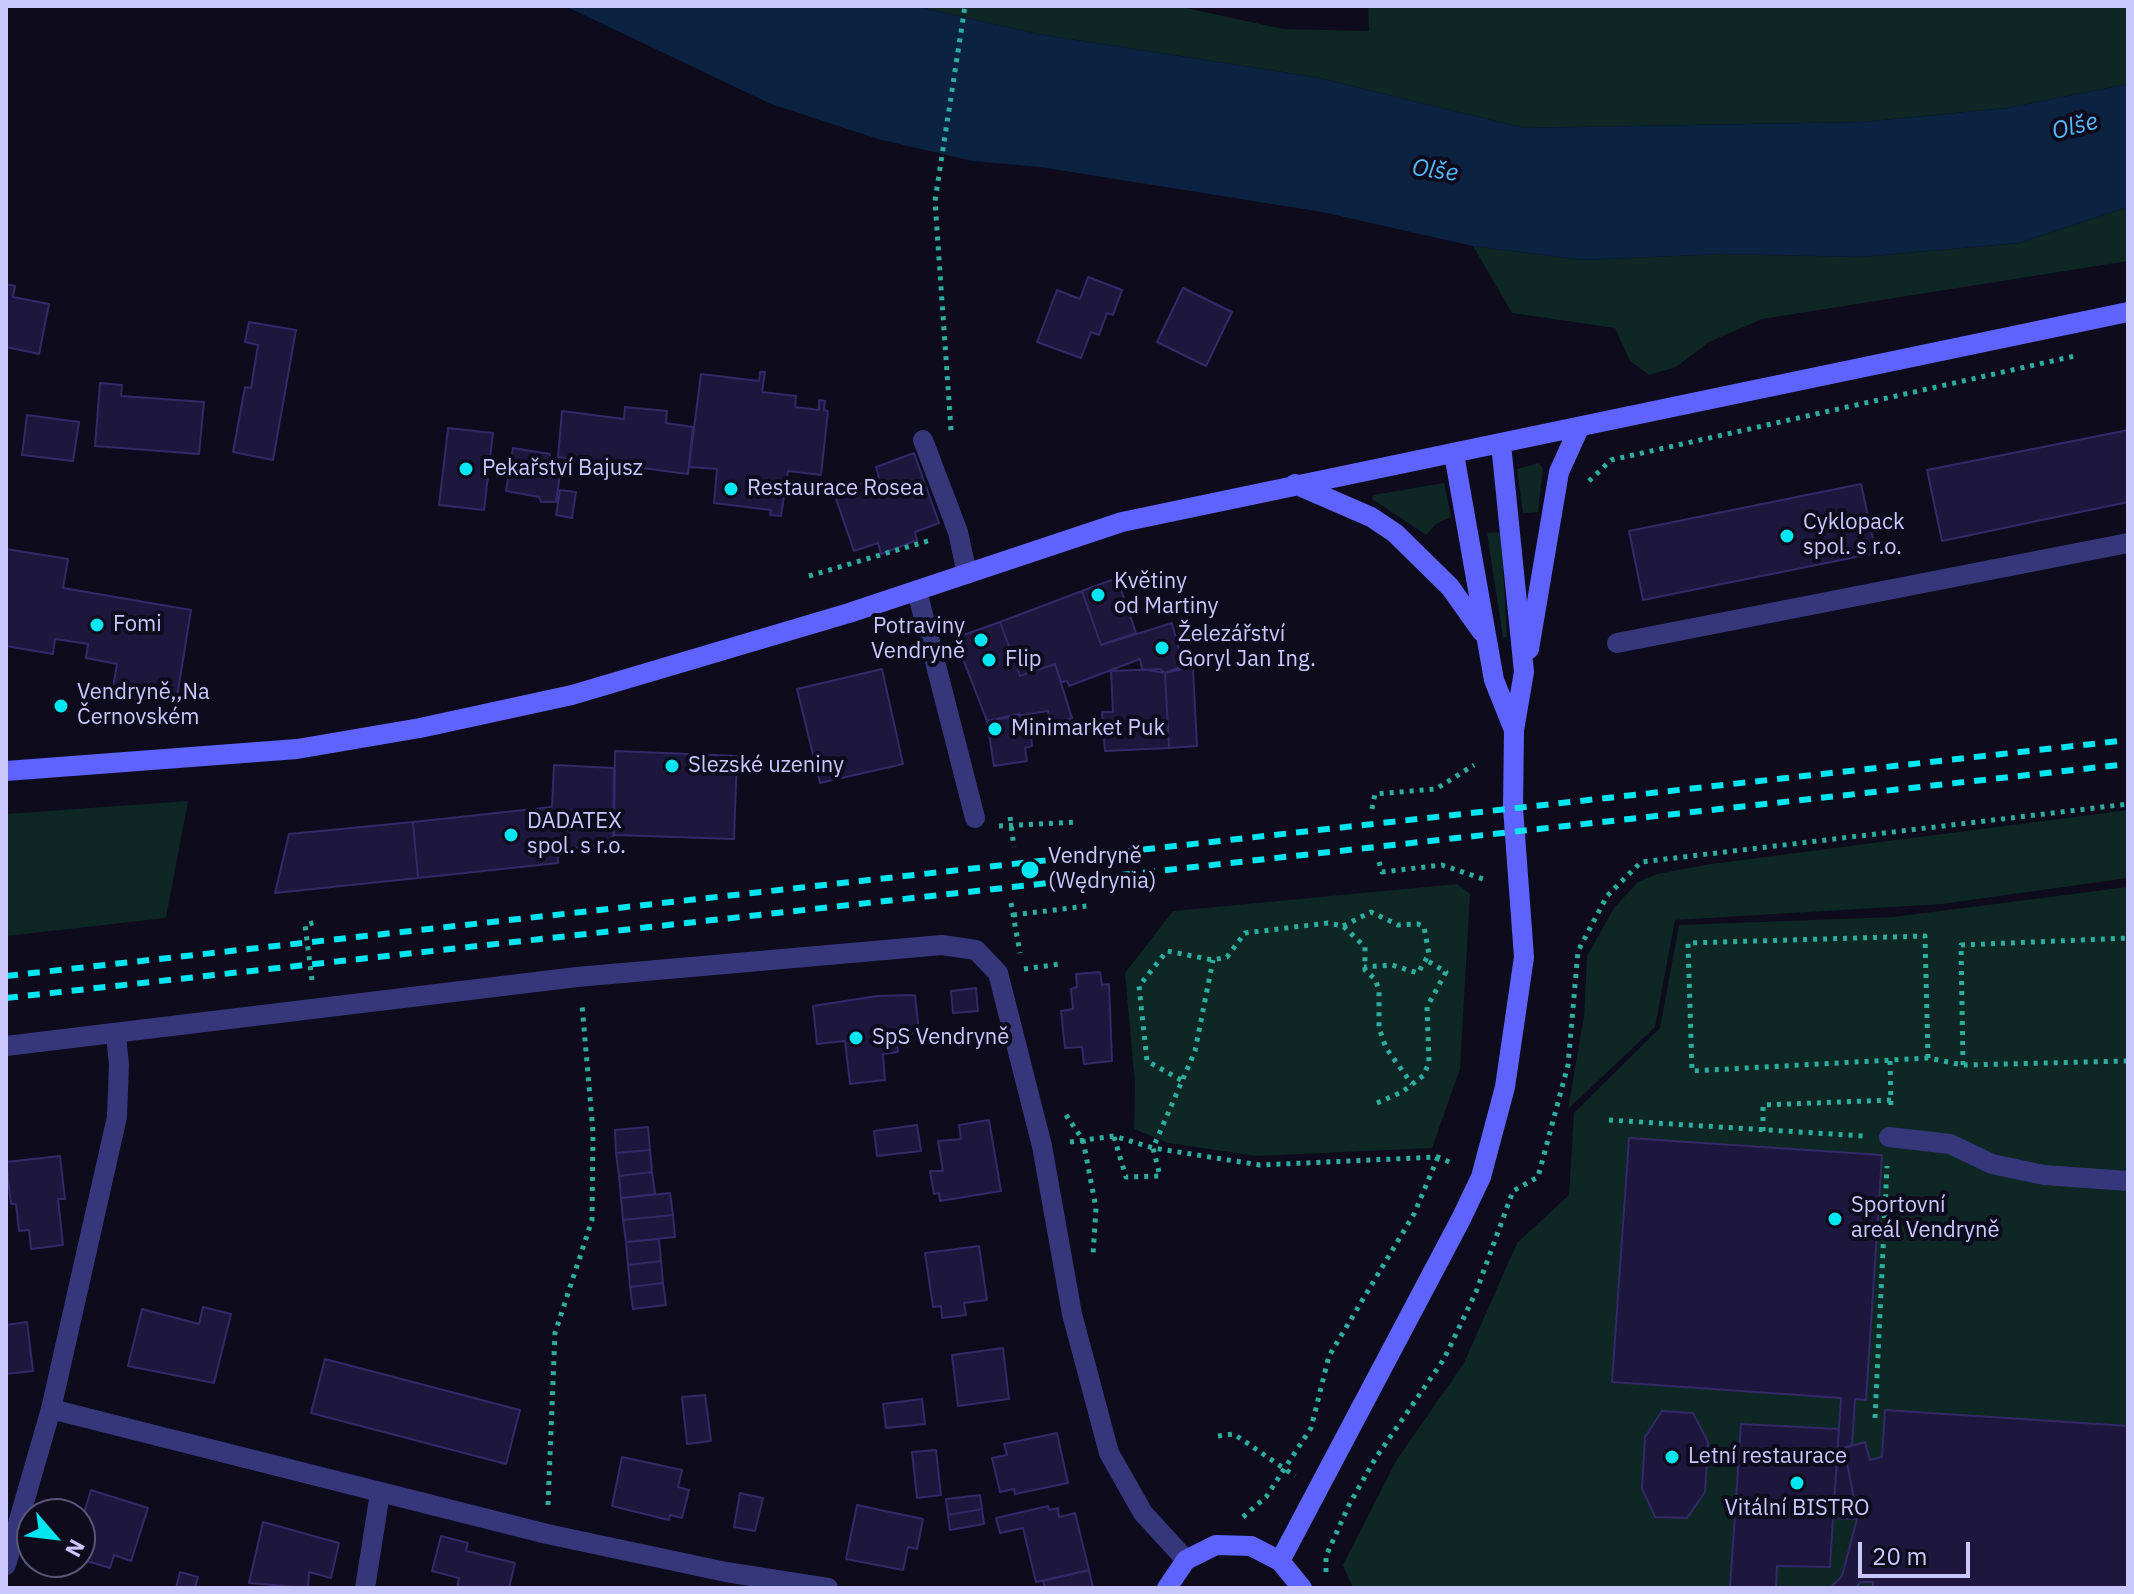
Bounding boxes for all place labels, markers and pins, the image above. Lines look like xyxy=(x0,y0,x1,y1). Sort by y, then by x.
place label: Pekařství Bajusz xyxy=(482,456,643,482)
marker: Pekařství Bajusz xyxy=(457,460,475,478)
place label: Restaurace Rosea xyxy=(747,476,924,502)
marker: Restaurace Rosea xyxy=(722,480,740,498)
place label: Cyklopack spol. s r.o. xyxy=(1803,510,1905,562)
marker: Cyklopack spol. s r.o. xyxy=(1778,527,1796,545)
place label: Květiny od Martiny xyxy=(1114,569,1219,620)
marker: Květiny od Martiny xyxy=(1089,586,1107,604)
place label: Fomi xyxy=(113,612,162,638)
place label: Potraviny Vendryně xyxy=(871,614,965,666)
marker: Fomi xyxy=(88,616,106,634)
place label: Železářství Goryl Jan Ing. xyxy=(1178,622,1316,674)
marker: Potraviny Vendryně xyxy=(972,631,990,649)
marker: Železářství Goryl Jan Ing. xyxy=(1153,639,1171,657)
place label: Flip xyxy=(1005,647,1042,673)
marker: Flip xyxy=(980,651,998,669)
place label: Vendryně,,Na Černovském xyxy=(77,680,210,732)
marker: Vendryně,,Na Černovském xyxy=(52,697,70,715)
place label: Minimarket Puk xyxy=(1011,716,1165,742)
marker: Minimarket Puk xyxy=(986,720,1004,738)
place label: Slezské uzeniny xyxy=(688,753,844,779)
marker: Slezské uzeniny xyxy=(663,757,681,775)
place label: DADATEX spol. s r.o. xyxy=(527,809,626,860)
marker: DADATEX spol. s r.o. xyxy=(502,826,520,844)
place label: Vendryně (Wędrynia) xyxy=(1048,844,1156,896)
marker: Vendryně (Wędrynia) xyxy=(1019,859,1041,881)
place label: SpS Vendryně xyxy=(872,1025,1009,1051)
marker: SpS Vendryně xyxy=(847,1029,865,1047)
place label: Sportovní areál Vendryně xyxy=(1851,1193,2000,1244)
marker: Sportovní areál Vendryně xyxy=(1826,1210,1844,1228)
place label: Letní restaurace xyxy=(1688,1444,1847,1470)
marker: Letní restaurace xyxy=(1663,1448,1681,1466)
marker: Vitální BISTRO xyxy=(1788,1474,1806,1492)
place label: Vitální BISTRO xyxy=(1724,1496,1870,1522)

